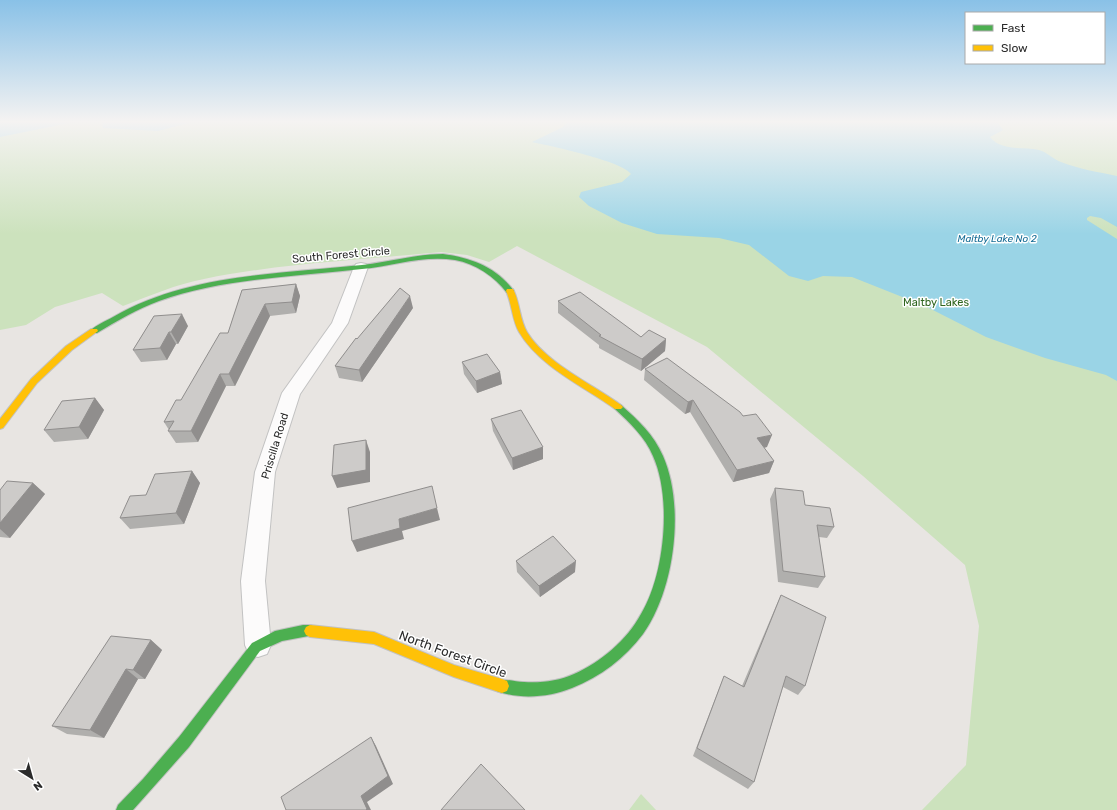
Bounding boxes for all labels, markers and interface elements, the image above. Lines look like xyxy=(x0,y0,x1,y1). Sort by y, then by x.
legend xyxy=(965,12,1105,64)
text: Fast xyxy=(1001,21,1025,35)
text: Slow xyxy=(1001,41,1028,55)
water label: Maltby Lake No 2 xyxy=(957,233,1037,245)
street label: South Forest Circle xyxy=(292,244,390,266)
park label: Maltby Lakes xyxy=(903,296,969,309)
street label: Priscilla Road xyxy=(259,411,291,481)
street label: North Forest Circle xyxy=(397,627,509,681)
north arrow xyxy=(12,758,52,798)
text: N xyxy=(31,778,45,793)

